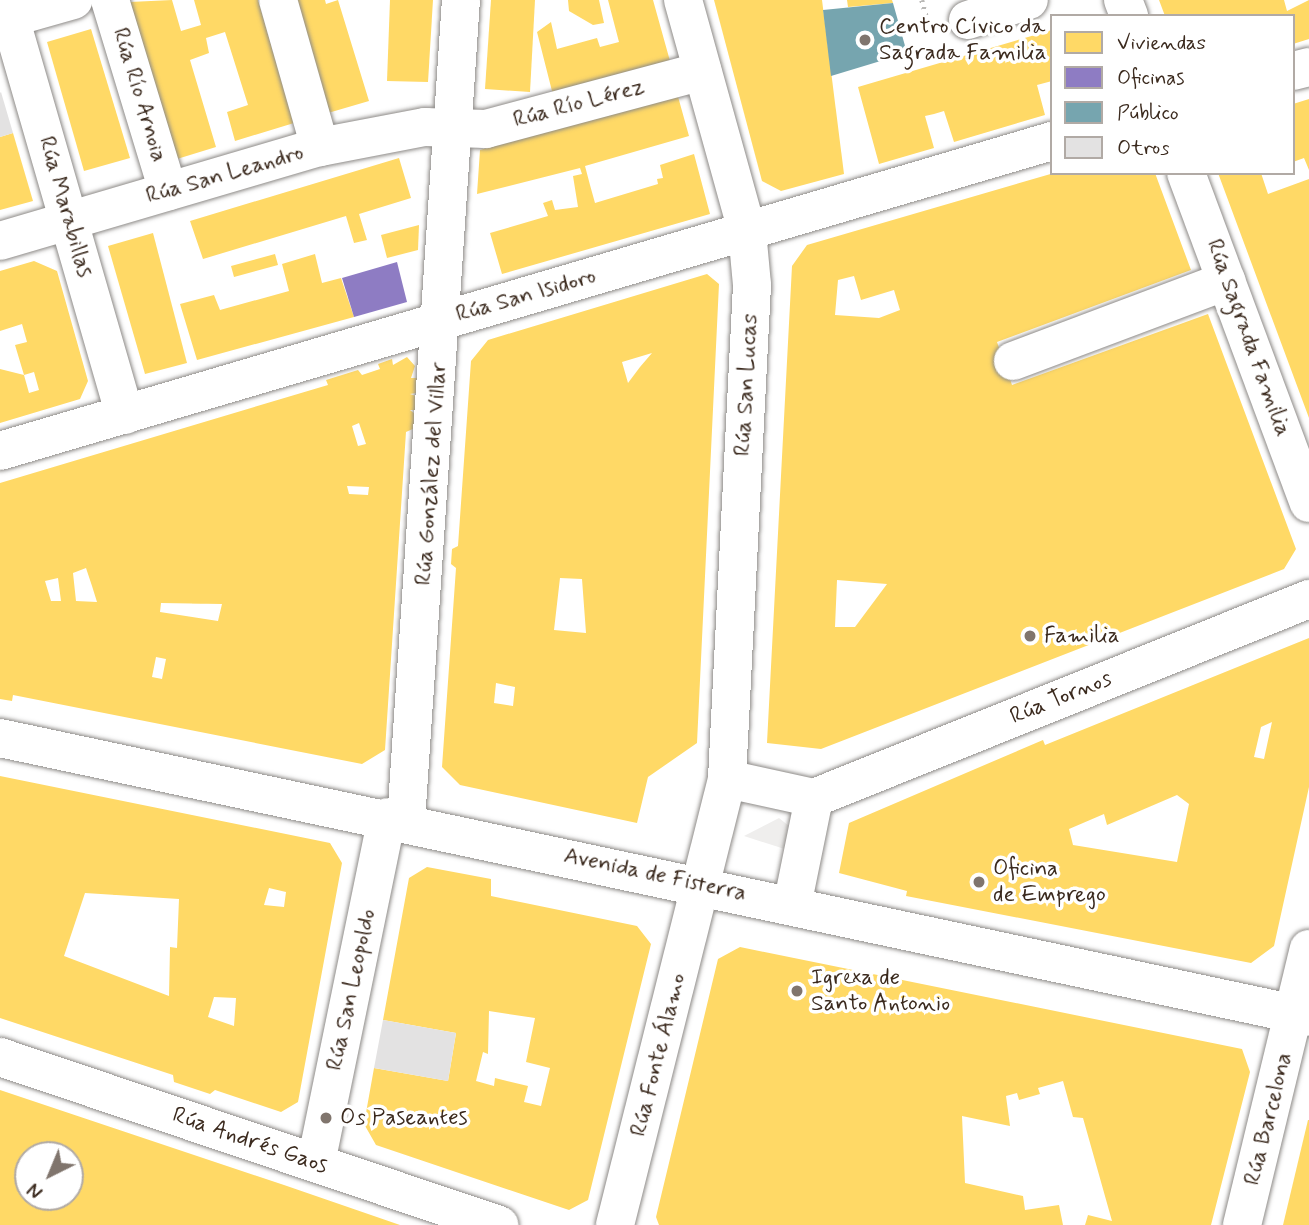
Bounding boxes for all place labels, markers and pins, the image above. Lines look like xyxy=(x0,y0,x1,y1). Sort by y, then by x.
place label: Centro Cívico da Sagrada Familia xyxy=(879,13,1042,67)
marker: Centro Cívico da Sagrada Familia xyxy=(857,32,873,48)
place label: Familia xyxy=(1044,622,1120,650)
marker: Familia xyxy=(1022,628,1038,644)
place label: Oficina de Emprego xyxy=(993,855,1103,909)
marker: Oficina de Emprego xyxy=(971,874,987,890)
place label: Igrexa de Santo Antonio xyxy=(811,964,950,1018)
marker: Igrexa de Santo Antonio xyxy=(789,983,805,999)
place label: Os Paseantes xyxy=(340,1104,483,1132)
marker: Os Paseantes xyxy=(318,1110,334,1126)

